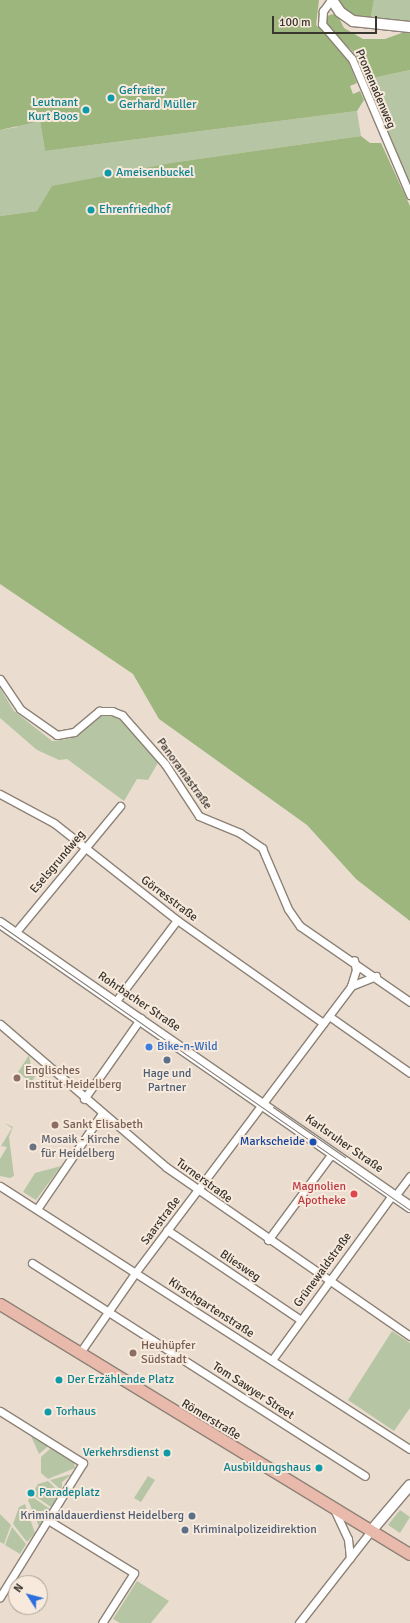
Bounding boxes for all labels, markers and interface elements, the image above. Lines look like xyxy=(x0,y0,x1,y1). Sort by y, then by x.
scale bar xyxy=(274,8,379,34)
text: 100 m xyxy=(279,15,311,30)
street label: Promenadenweg xyxy=(352,47,398,131)
place label: Gefreiter Gerhard Müller xyxy=(119,84,197,112)
marker: Gefreiter Gerhard Müller xyxy=(106,93,116,103)
place label: Leutnant Kurt Boos xyxy=(28,96,78,124)
marker: Leutnant Kurt Boos xyxy=(81,105,91,115)
place label: Ameisenbuckel xyxy=(116,166,194,180)
marker: Ameisenbuckel xyxy=(103,168,113,178)
place label: Ehrenfriedhof xyxy=(99,203,170,217)
marker: Ehrenfriedhof xyxy=(86,205,96,215)
street label: Panoramastraße xyxy=(153,735,215,813)
street label: Eselsgrundweg xyxy=(27,828,89,896)
street label: Görresstraße xyxy=(138,873,200,925)
street label: Rohrbacher Straße xyxy=(95,969,183,1035)
place label: Bike-n-Wild xyxy=(157,1040,218,1054)
marker: Bike-n-Wild xyxy=(144,1042,154,1052)
marker: Hage und Partner xyxy=(162,1055,172,1065)
place label: Englisches Institut Heidelberg xyxy=(25,1064,122,1092)
place label: Hage und Partner xyxy=(143,1067,191,1095)
marker: Englisches Institut Heidelberg xyxy=(12,1073,22,1083)
street label: Karlsruher Straße xyxy=(302,1112,386,1176)
place label: Sankt Elisabeth xyxy=(63,1118,143,1132)
marker: Sankt Elisabeth xyxy=(50,1120,60,1130)
place label: Mosaik - Kirche für Heidelberg xyxy=(41,1133,120,1161)
place label: Markscheide xyxy=(240,1135,305,1149)
marker: Markscheide xyxy=(308,1137,318,1147)
marker: Mosaik - Kirche für Heidelberg xyxy=(28,1142,38,1152)
street label: Turnerstraße xyxy=(173,1156,235,1206)
place label: Magnolien Apotheke xyxy=(292,1180,346,1208)
marker: Magnolien Apotheke xyxy=(349,1189,359,1199)
street label: Saarstraße xyxy=(138,1194,184,1248)
street label: Grünewaldstraße xyxy=(291,1230,355,1310)
street label: Bliesweg xyxy=(217,1247,263,1285)
street label: Kirschgartenstraße xyxy=(165,1275,257,1341)
place label: Heuhüpfer Südstadt xyxy=(141,1339,195,1367)
marker: Heuhüpfer Südstadt xyxy=(128,1348,138,1358)
street label: Tom Sawyer Street xyxy=(209,1359,297,1423)
place label: Der Erzählende Platz xyxy=(67,1373,174,1387)
marker: Der Erzählende Platz xyxy=(54,1375,64,1385)
street label: Römerstraße xyxy=(179,1397,243,1443)
place label: Torhaus xyxy=(56,1405,96,1419)
marker: Torhaus xyxy=(43,1407,53,1417)
place label: Verkehrsdienst xyxy=(83,1446,159,1460)
marker: Verkehrsdienst xyxy=(162,1448,172,1458)
place label: Ausbildungshaus xyxy=(223,1461,311,1475)
marker: Ausbildungshaus xyxy=(314,1463,324,1473)
place label: Paradeplatz xyxy=(39,1486,100,1500)
marker: Paradeplatz xyxy=(26,1488,36,1498)
place label: Kriminaldauerdienst Heidelberg xyxy=(20,1509,184,1523)
marker: Kriminaldauerdienst Heidelberg xyxy=(187,1511,197,1521)
place label: Kriminalpolizeidirektion xyxy=(193,1523,317,1537)
marker: Kriminalpolizeidirektion xyxy=(180,1525,190,1535)
north arrow xyxy=(8,1575,48,1615)
text: N xyxy=(11,1581,26,1595)

